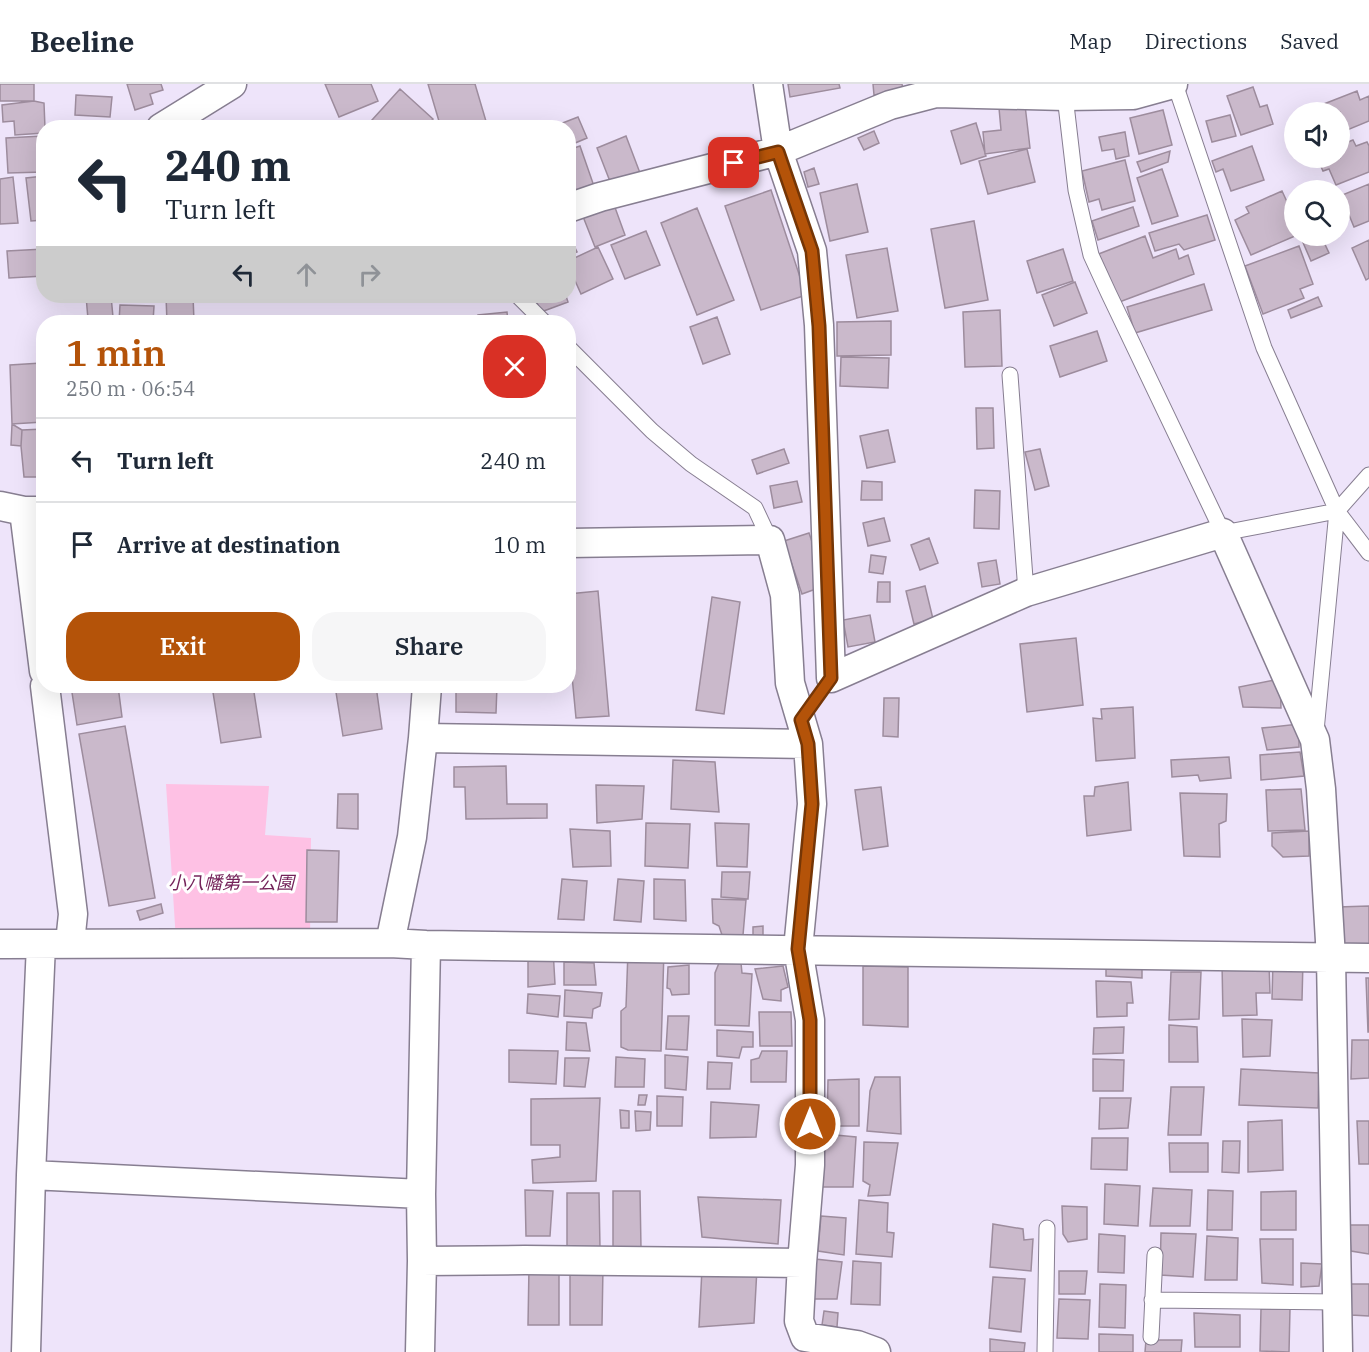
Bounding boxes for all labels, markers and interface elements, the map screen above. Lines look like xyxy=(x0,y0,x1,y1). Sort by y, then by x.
text: Beeline xyxy=(30,23,134,60)
text: Map xyxy=(1069,27,1112,55)
text: Directions xyxy=(1145,27,1247,55)
text: Saved xyxy=(1280,27,1339,55)
map controls xyxy=(1284,102,1350,246)
button: sound xyxy=(1284,102,1350,168)
pin xyxy=(708,137,759,188)
text: 240 m xyxy=(165,138,291,193)
icon: left xyxy=(66,144,144,222)
icon: arrive xyxy=(717,146,750,179)
button: search xyxy=(1284,180,1350,246)
text: Turn left xyxy=(165,191,276,226)
icon: left xyxy=(227,258,260,291)
icon: ahead xyxy=(290,258,323,291)
icon: right xyxy=(353,258,386,291)
text: 1 min xyxy=(66,329,166,376)
button: close xyxy=(483,335,546,398)
text: 250 m · 06:54 xyxy=(66,375,195,402)
icon: left xyxy=(66,444,99,477)
text: Turn left xyxy=(117,446,213,475)
text: 240 m xyxy=(480,446,546,475)
icon: arrive xyxy=(66,528,99,561)
text: Arrive at destination xyxy=(117,530,340,559)
text: 10 m xyxy=(494,530,546,559)
button: Exit xyxy=(66,612,300,681)
button: Share xyxy=(312,612,546,681)
park label: 小八幡第一公園 xyxy=(168,871,297,894)
position arrow xyxy=(778,1092,842,1156)

